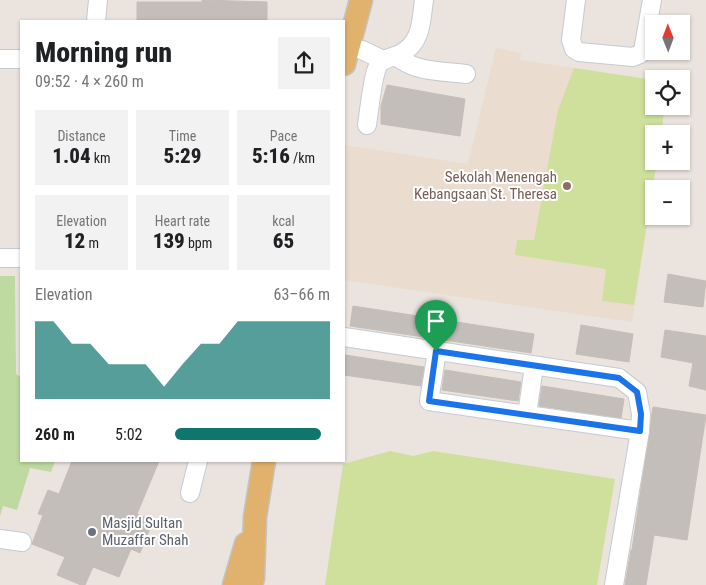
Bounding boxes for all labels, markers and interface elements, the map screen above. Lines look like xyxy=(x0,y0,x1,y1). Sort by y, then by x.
north arrow xyxy=(645,15,690,60)
map controls xyxy=(645,15,690,225)
text: Morning run xyxy=(35,36,172,69)
button: share xyxy=(278,37,330,89)
button: locate xyxy=(645,70,690,115)
text: 09:52 · 4 × 260 m xyxy=(35,72,144,91)
button: + xyxy=(645,125,690,170)
text: Distance xyxy=(57,128,106,144)
text: Time xyxy=(169,128,196,144)
text: Pace xyxy=(270,128,297,144)
text: 1.04 xyxy=(52,144,91,168)
text: 5:29 xyxy=(164,144,201,168)
text: 5:16 xyxy=(252,144,290,168)
text: km xyxy=(91,150,111,166)
text: /km xyxy=(290,150,315,166)
place label: Sekolah Menengah Kebangsaan St. Theresa xyxy=(414,168,557,203)
marker: Sekolah Menengah Kebangsaan St. Theresa xyxy=(561,180,573,192)
button: − xyxy=(645,180,690,225)
text: Elevation xyxy=(56,213,107,229)
text: Heart rate xyxy=(155,213,210,229)
text: kcal xyxy=(272,213,295,229)
text: 12 xyxy=(64,229,85,253)
text: 139 xyxy=(153,229,185,253)
text: 65 xyxy=(273,229,294,253)
text: m xyxy=(85,235,99,251)
text: bpm xyxy=(185,235,212,251)
text: Elevation xyxy=(35,285,93,304)
text: 63–66 m xyxy=(274,285,330,304)
pin xyxy=(415,300,457,351)
icon: arrive xyxy=(422,307,450,335)
text: 260 m xyxy=(35,425,75,444)
text: 5:02 xyxy=(115,425,142,444)
place label: Masjid Sultan Muzaffar Shah xyxy=(102,514,189,549)
marker: Masjid Sultan Muzaffar Shah xyxy=(86,526,98,538)

